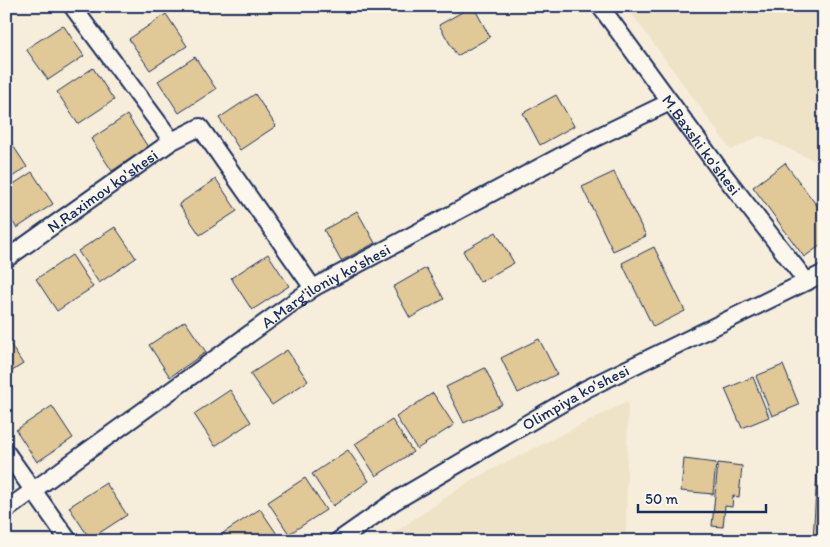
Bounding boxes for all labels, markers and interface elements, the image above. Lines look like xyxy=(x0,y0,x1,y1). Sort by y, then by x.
street label: M.Baxshi ko'shesi xyxy=(658,91,745,199)
street label: N.Raximov ko'shesi xyxy=(43,145,161,236)
street label: A.Marg'iloniy ko'shesi xyxy=(258,239,393,332)
street label: Olimpiya ko'shesi xyxy=(519,360,632,434)
scale bar xyxy=(638,482,765,514)
text: 50 m xyxy=(645,490,678,508)

